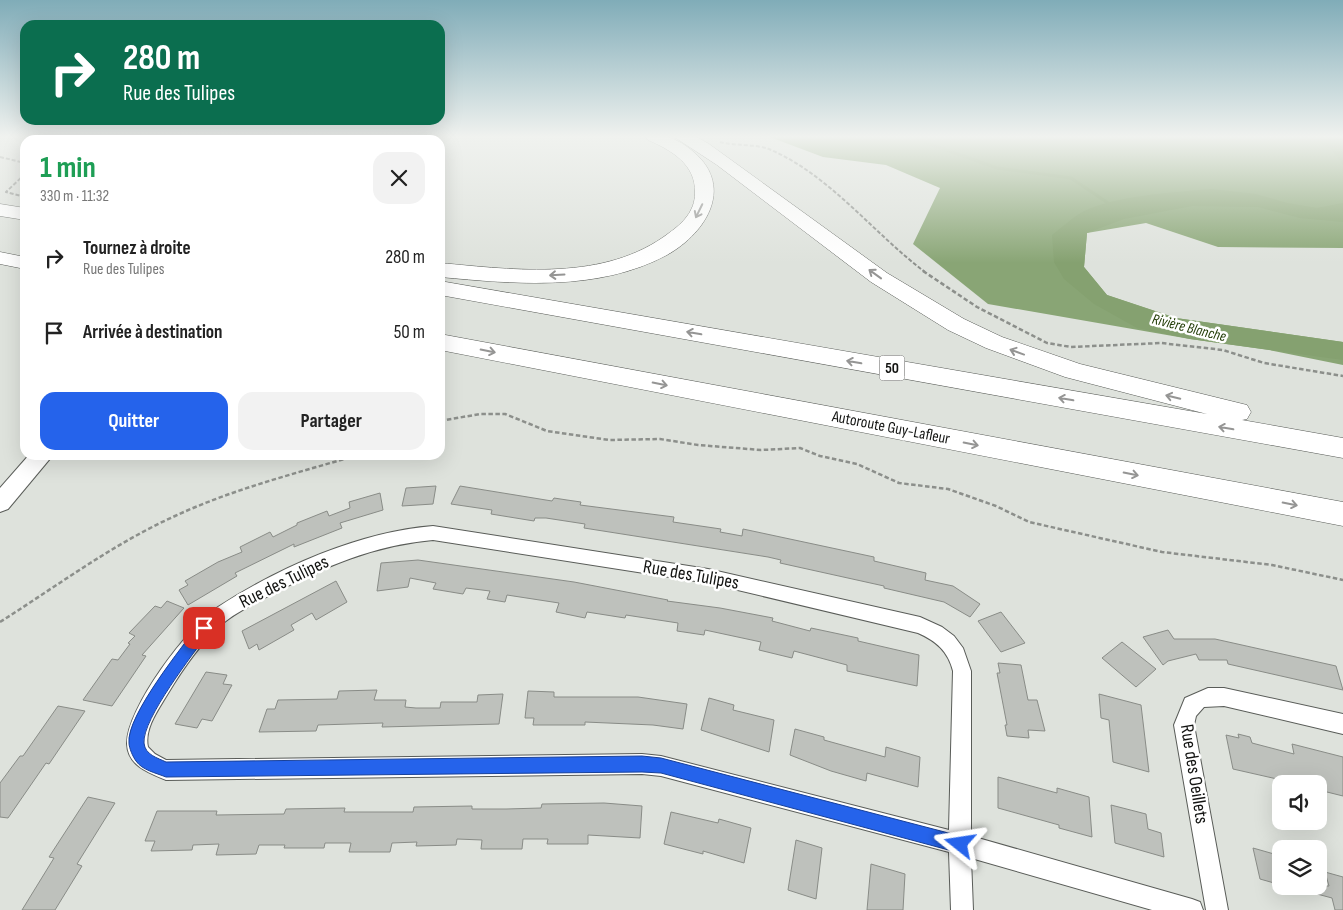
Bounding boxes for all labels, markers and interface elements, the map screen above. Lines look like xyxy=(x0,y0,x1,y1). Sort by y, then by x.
text: 280 m xyxy=(123,37,200,80)
icon: right xyxy=(40,40,105,105)
text: Rue des Tulipes xyxy=(123,80,235,107)
text: 1 min xyxy=(40,150,96,186)
button: close xyxy=(373,152,425,204)
text: 330 m · 11:32 xyxy=(40,187,109,206)
one-way arrow xyxy=(694,203,704,218)
text: Tournez à droite xyxy=(83,237,191,260)
icon: right xyxy=(40,244,68,272)
text: 280 m xyxy=(385,246,425,269)
text: Rue des Tulipes xyxy=(83,260,165,279)
one-way arrow xyxy=(868,269,882,279)
one-way arrow xyxy=(550,270,566,280)
water label: Rivière Blanche xyxy=(1150,310,1228,346)
icon: arrive xyxy=(40,319,68,347)
text: Arrivée à destination xyxy=(83,321,223,344)
text: 50 m xyxy=(394,321,425,344)
one-way arrow xyxy=(687,328,703,338)
one-way arrow xyxy=(1010,346,1025,356)
one-way arrow xyxy=(479,347,495,356)
one-way arrow xyxy=(847,356,863,366)
road number: 50 xyxy=(880,356,904,380)
one-way arrow xyxy=(651,380,667,389)
button: Quitter xyxy=(40,392,228,450)
button: Partager xyxy=(238,392,425,450)
one-way arrow xyxy=(1165,392,1181,401)
one-way arrow xyxy=(1058,394,1074,404)
street label: Autoroute Guy-Lafleur xyxy=(829,407,952,449)
one-way arrow xyxy=(1218,422,1234,432)
one-way arrow xyxy=(963,439,979,449)
one-way arrow xyxy=(1122,470,1138,479)
one-way arrow xyxy=(1282,500,1298,510)
street label: Rue des Tulipes xyxy=(235,550,333,614)
street label: Rue des Tulipes xyxy=(641,555,741,595)
pin xyxy=(183,607,225,649)
icon: arrive xyxy=(190,614,218,642)
street label: Rue des Oeillets xyxy=(1175,723,1213,826)
map controls xyxy=(1272,775,1327,895)
button: sound xyxy=(1272,775,1327,830)
position arrow xyxy=(933,817,985,869)
button: layers xyxy=(1272,840,1327,895)

